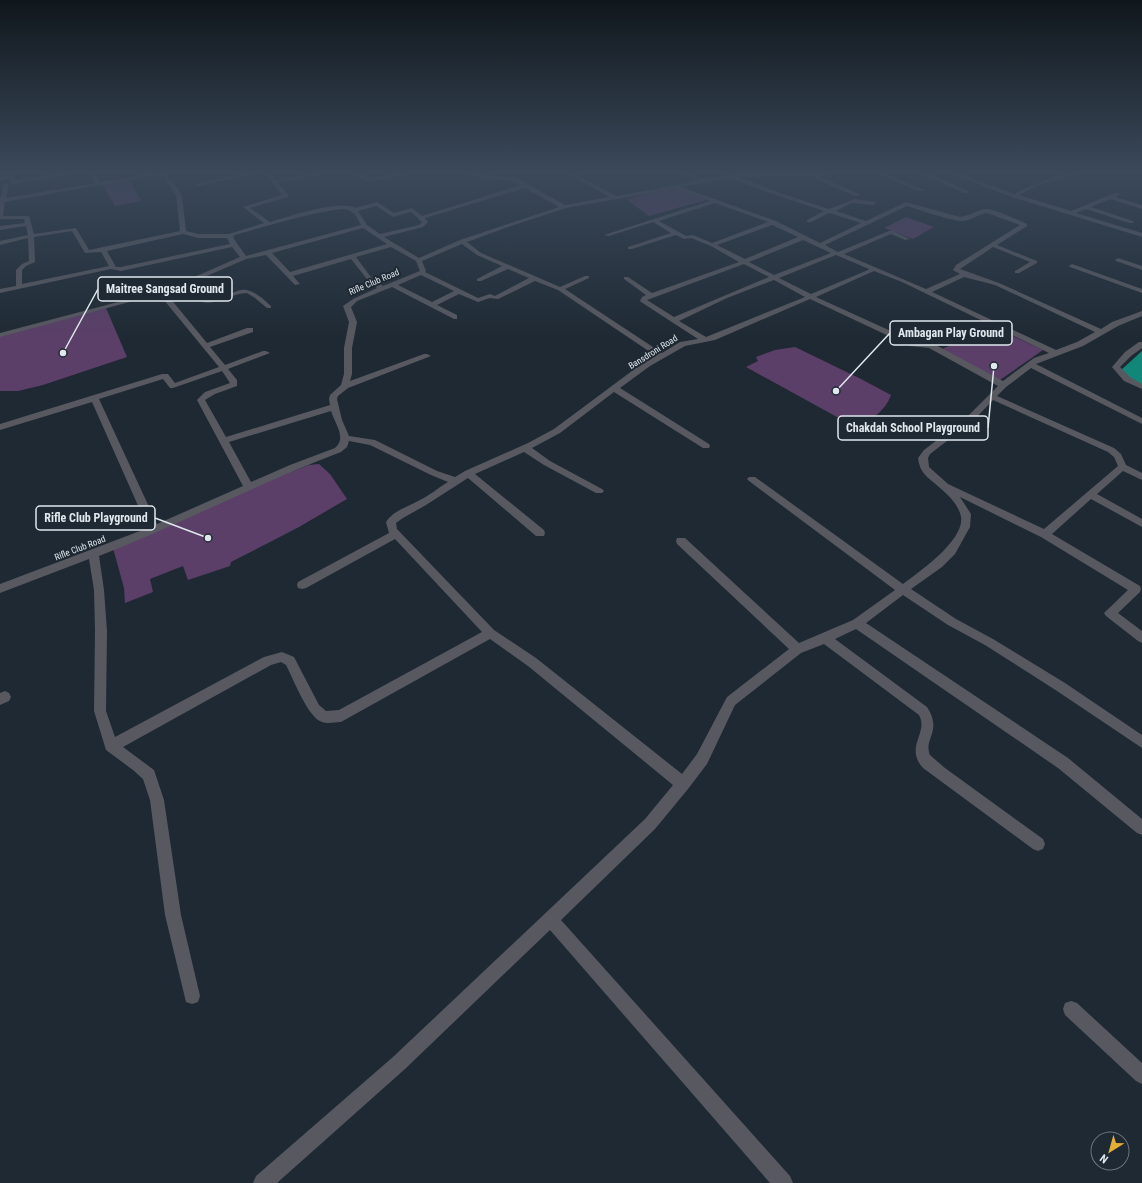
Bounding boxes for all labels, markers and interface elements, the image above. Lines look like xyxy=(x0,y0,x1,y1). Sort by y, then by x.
street label: Rifle Club Road xyxy=(347,267,401,297)
callout: Maitree Sangsad Ground xyxy=(98,277,232,301)
text: Maitree Sangsad Ground xyxy=(106,282,224,296)
callout: Ambagan Play Ground xyxy=(890,321,1012,345)
text: Ambagan Play Ground xyxy=(898,326,1004,340)
street label: Bansdroni Road xyxy=(627,333,679,371)
callout: Chakdah School Playground xyxy=(838,416,988,440)
text: Chakdah School Playground xyxy=(846,421,980,435)
callout: Rifle Club Playground xyxy=(36,506,155,530)
text: Rifle Club Playground xyxy=(44,511,148,525)
street label: Rifle Club Road xyxy=(53,534,107,562)
north arrow xyxy=(1090,1131,1130,1171)
text: N xyxy=(1097,1151,1111,1166)

